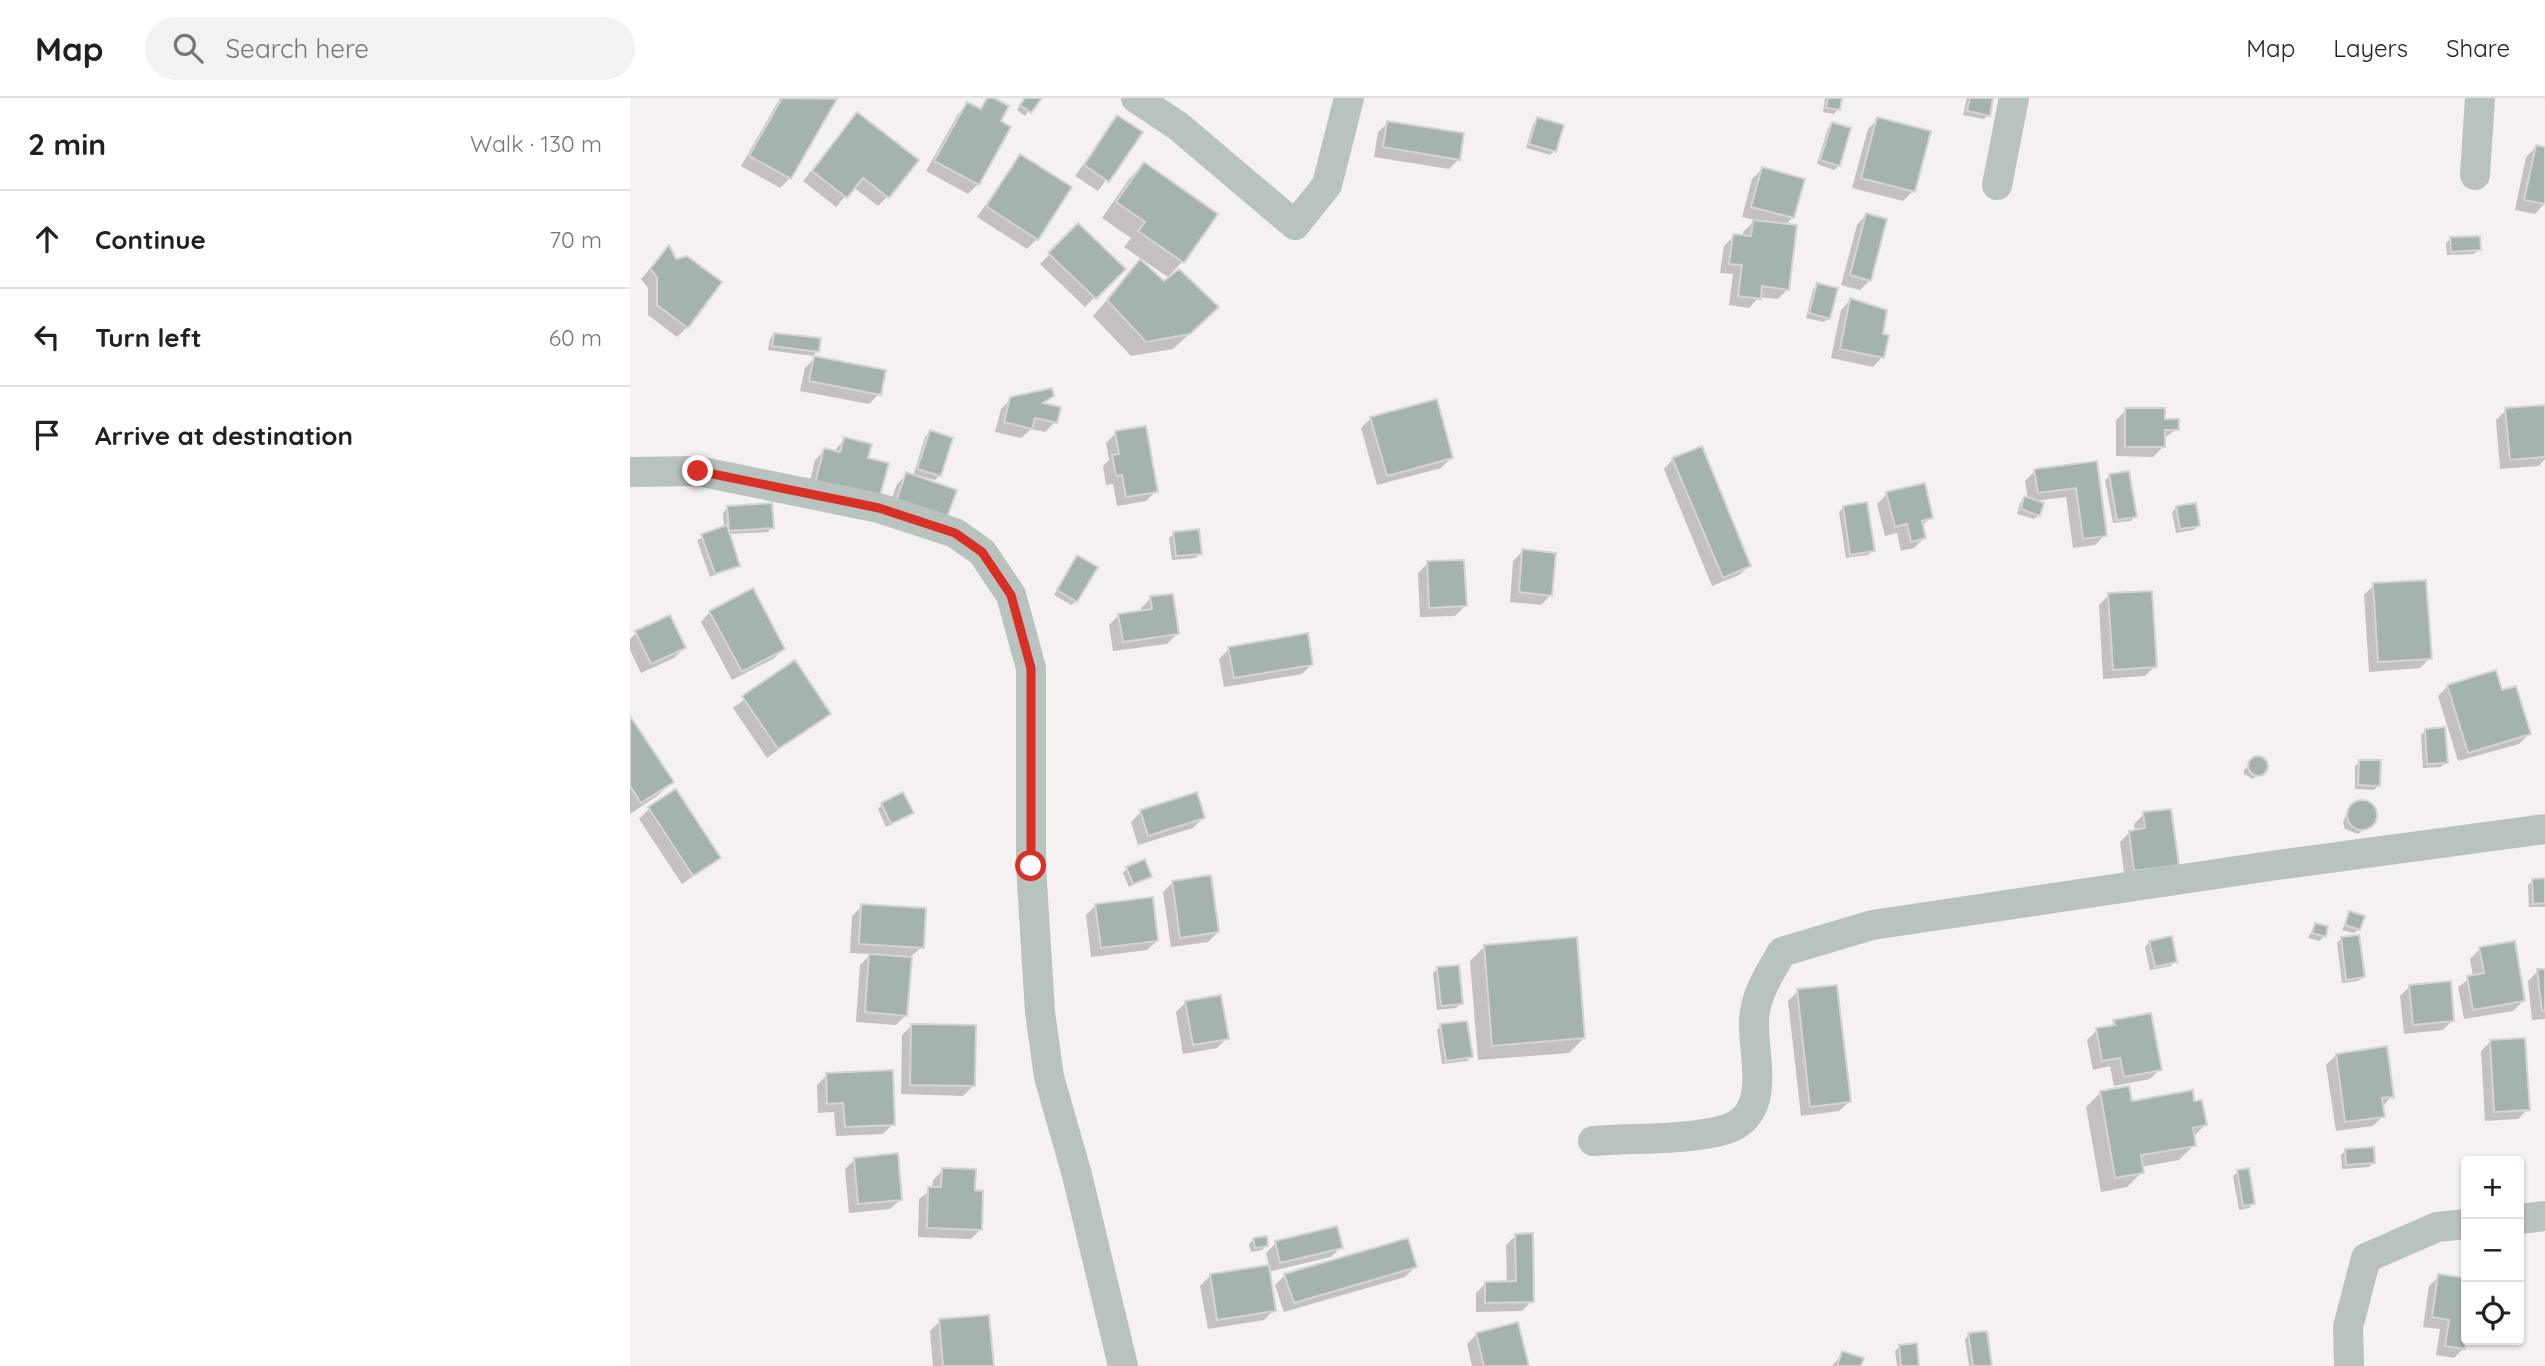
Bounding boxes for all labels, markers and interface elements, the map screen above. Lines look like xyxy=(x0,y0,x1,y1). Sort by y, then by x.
search box xyxy=(145,17,635,80)
text: Map xyxy=(35,28,103,69)
icon: search xyxy=(169,29,207,67)
text: Search here xyxy=(225,32,369,65)
text: Map xyxy=(2246,33,2295,63)
text: Layers xyxy=(2333,33,2408,63)
text: Share xyxy=(2446,33,2510,63)
text: 2 min xyxy=(28,125,106,163)
text: Walk · 130 m xyxy=(470,129,602,158)
icon: ahead xyxy=(28,220,66,258)
text: Continue xyxy=(95,223,206,256)
text: 70 m xyxy=(549,225,602,254)
icon: left xyxy=(28,318,66,356)
text: Turn left xyxy=(95,321,202,354)
text: 60 m xyxy=(549,323,602,352)
icon: arrive xyxy=(28,416,66,454)
text: Arrive at destination xyxy=(95,419,353,452)
route end xyxy=(682,455,713,486)
route start xyxy=(1015,850,1046,881)
map controls xyxy=(2461,1156,2524,1345)
button: + xyxy=(2461,1156,2524,1219)
button: − xyxy=(2461,1219,2524,1282)
button: locate xyxy=(2461,1282,2524,1345)

